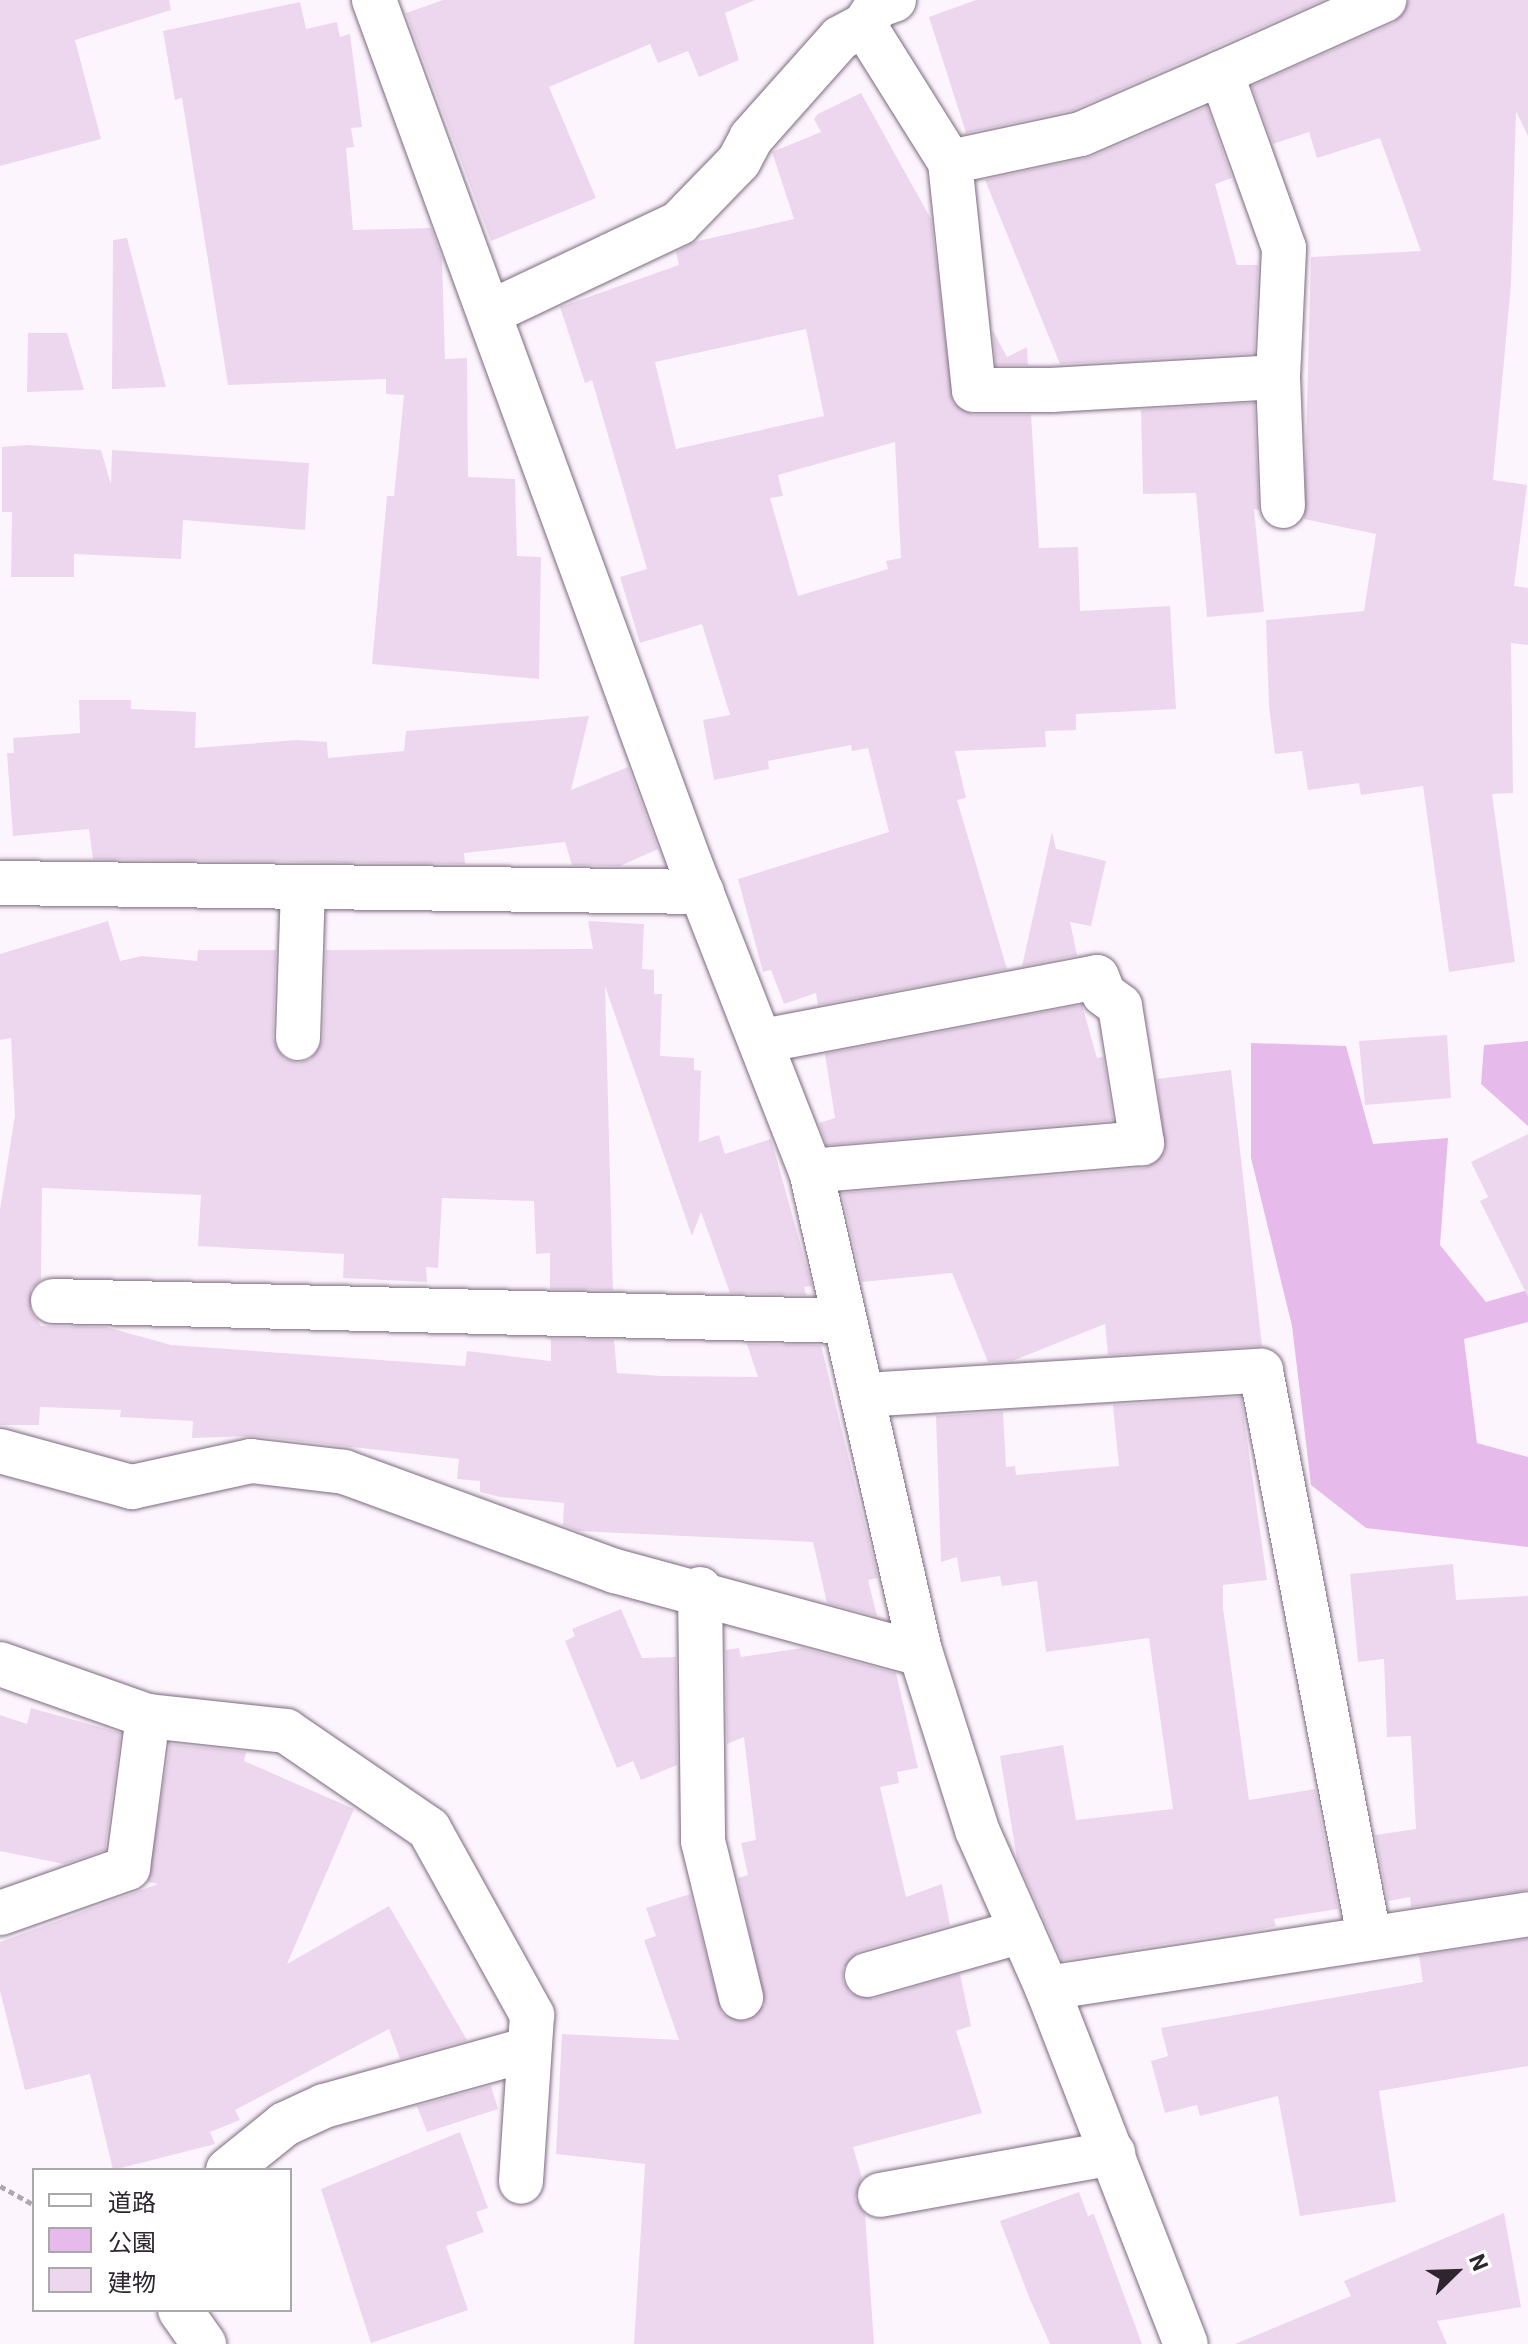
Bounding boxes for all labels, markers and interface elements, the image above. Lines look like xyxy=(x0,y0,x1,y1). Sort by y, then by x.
legend xyxy=(32,2168,292,2312)
text: 道路 xyxy=(108,2189,156,2217)
text: 公園 xyxy=(108,2229,156,2257)
north arrow xyxy=(1416,2232,1496,2312)
text: N xyxy=(1464,2250,1493,2274)
text: 建物 xyxy=(108,2269,156,2297)

